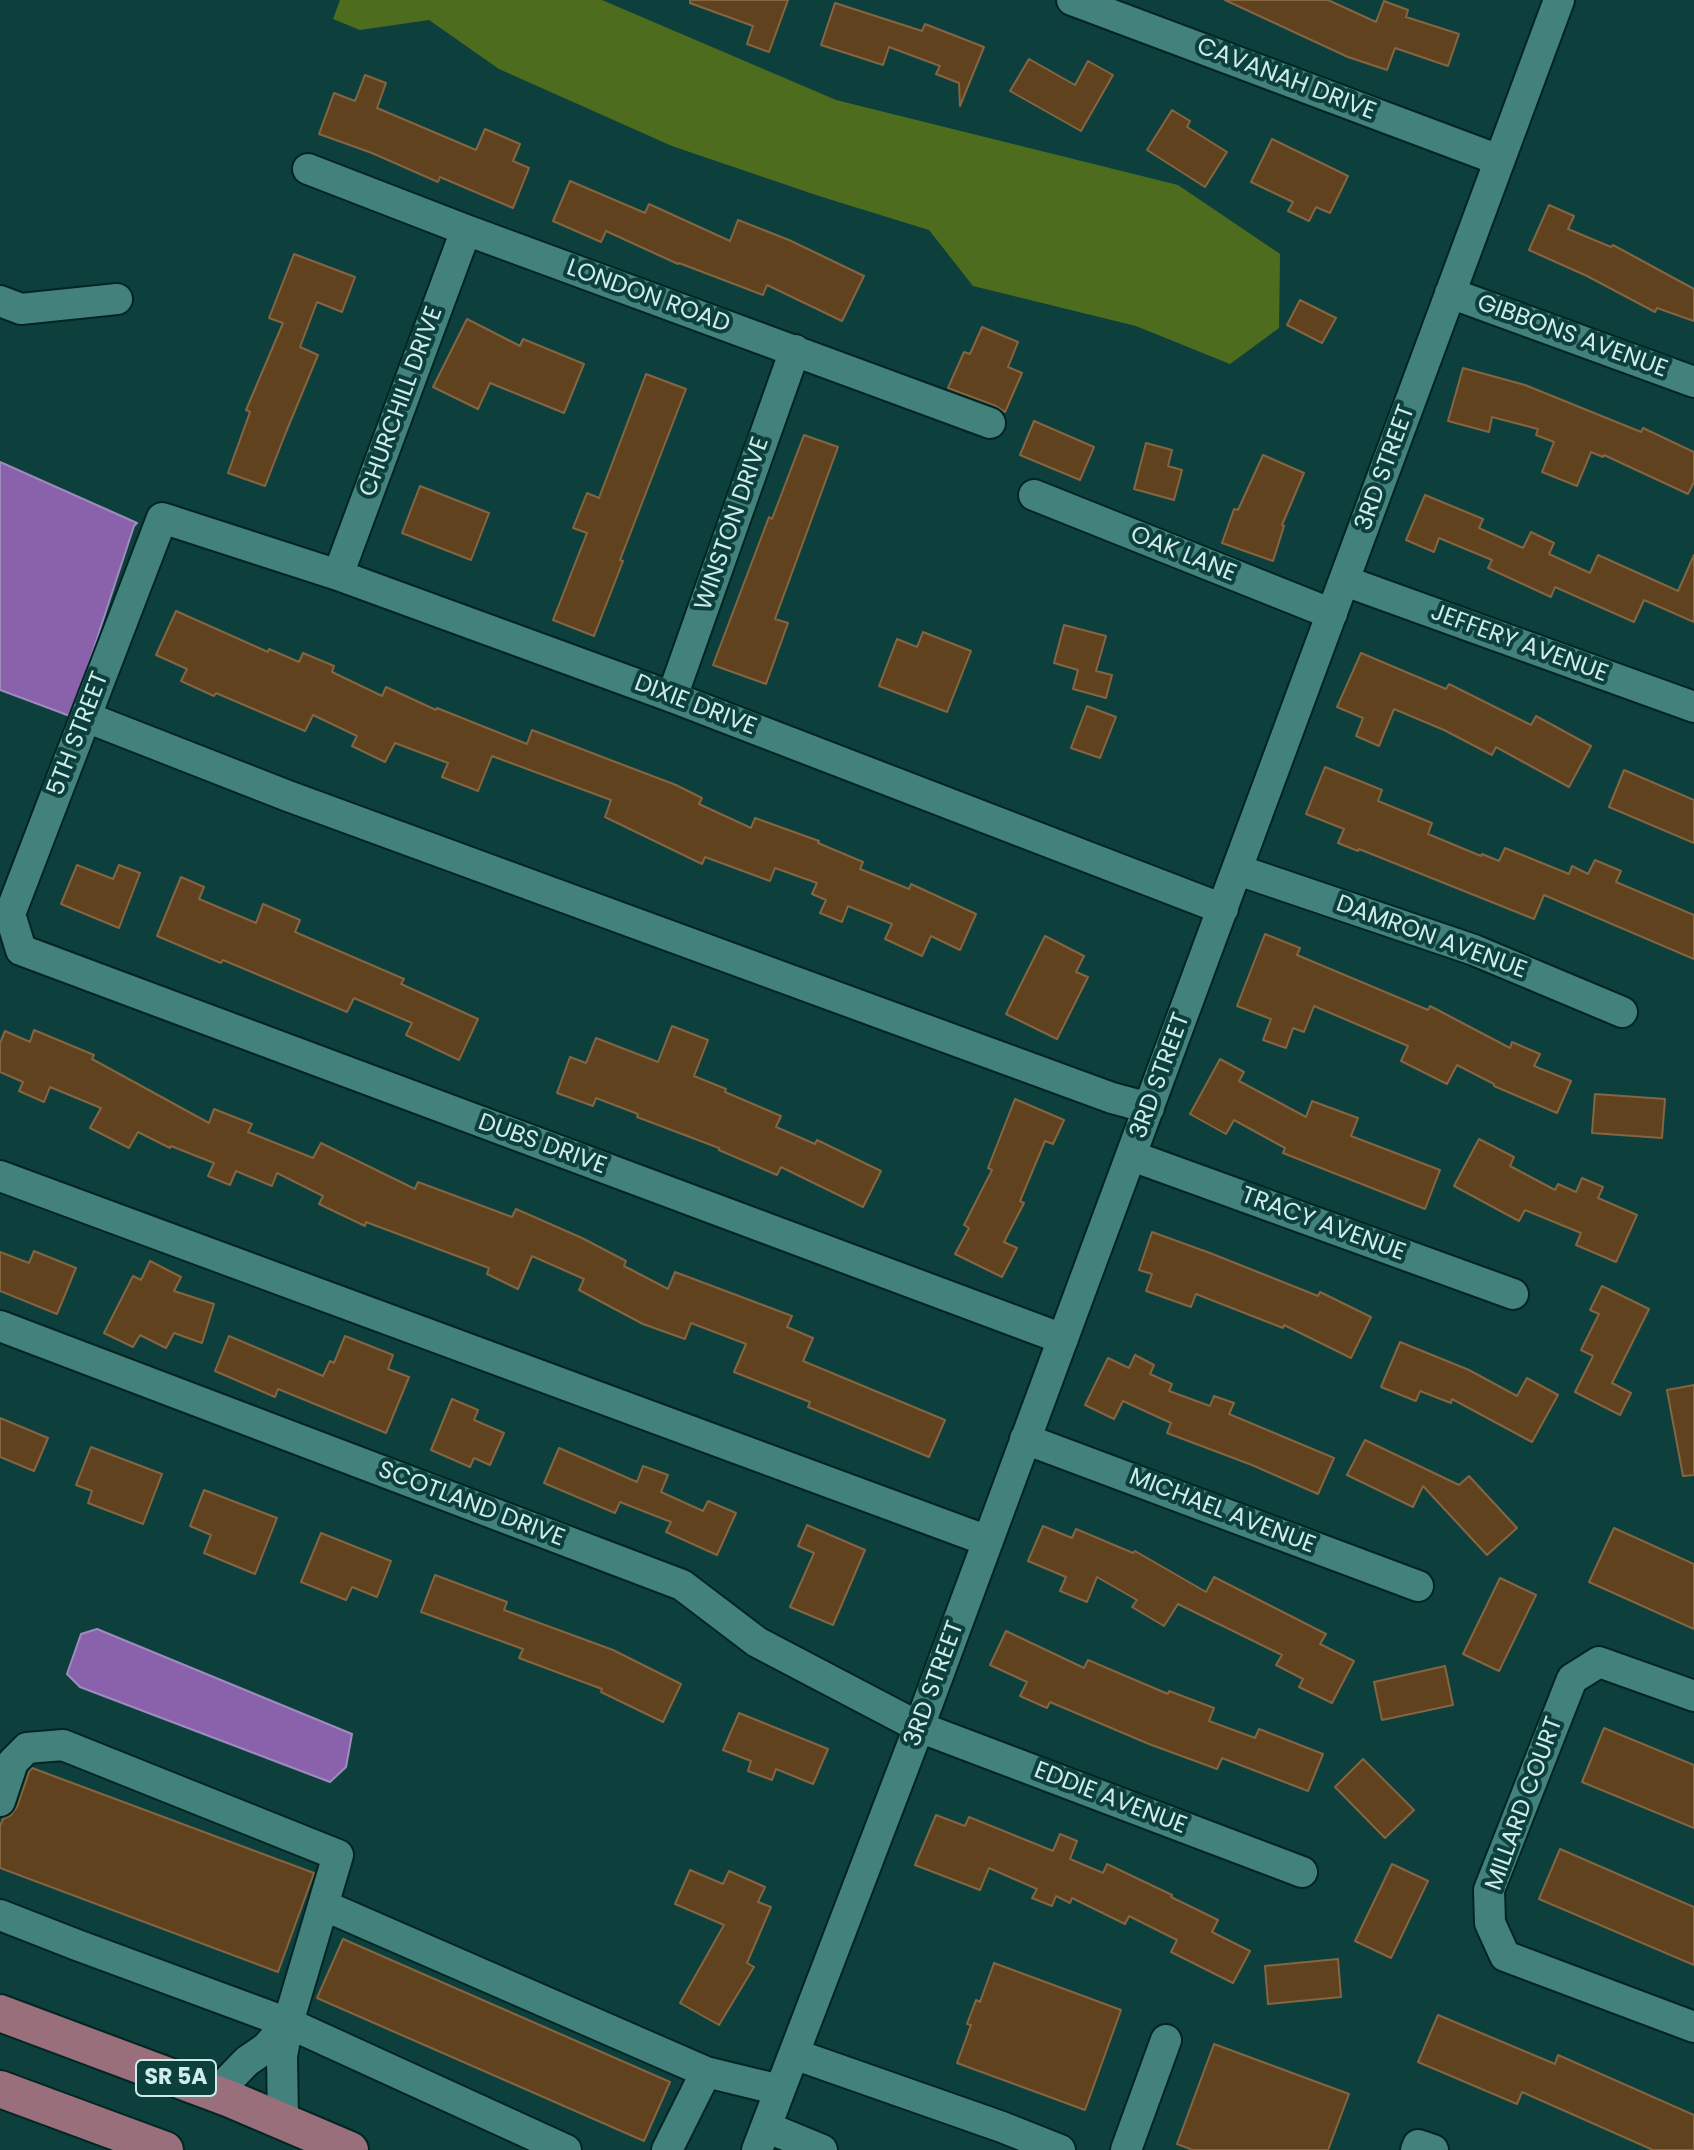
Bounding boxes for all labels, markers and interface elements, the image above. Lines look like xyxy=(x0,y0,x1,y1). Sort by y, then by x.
street label: CAVANAH DRIVE xyxy=(1193,33,1379,127)
street label: LONDON ROAD xyxy=(562,254,734,340)
street label: GIBBONS AVENUE xyxy=(1473,289,1671,385)
street label: CHURCHILL DRIVE xyxy=(354,303,450,501)
street label: 3RD STREET xyxy=(1350,401,1422,535)
street label: WINSTON DRIVE xyxy=(690,434,776,614)
street label: OAK LANE xyxy=(1126,521,1240,589)
street label: JEFFERY AVENUE xyxy=(1426,599,1612,689)
street label: 5TH STREET xyxy=(42,668,116,800)
street label: DIXIE DRIVE xyxy=(630,670,760,742)
street label: DAMRON AVENUE xyxy=(1332,890,1530,986)
street label: 3RD STREET xyxy=(1125,1009,1197,1143)
street label: DUBS DRIVE xyxy=(474,1108,610,1182)
street label: TRACY AVENUE xyxy=(1237,1182,1409,1268)
street label: SCOTLAND DRIVE xyxy=(374,1456,568,1554)
street label: MICHAEL AVENUE xyxy=(1125,1463,1319,1561)
street label: 3RD STREET xyxy=(899,1617,971,1751)
street label: MILLARD COURT xyxy=(1480,1713,1570,1895)
street label: EDDIE AVENUE xyxy=(1030,1757,1190,1841)
road number: SR 5A xyxy=(136,2060,216,2096)

